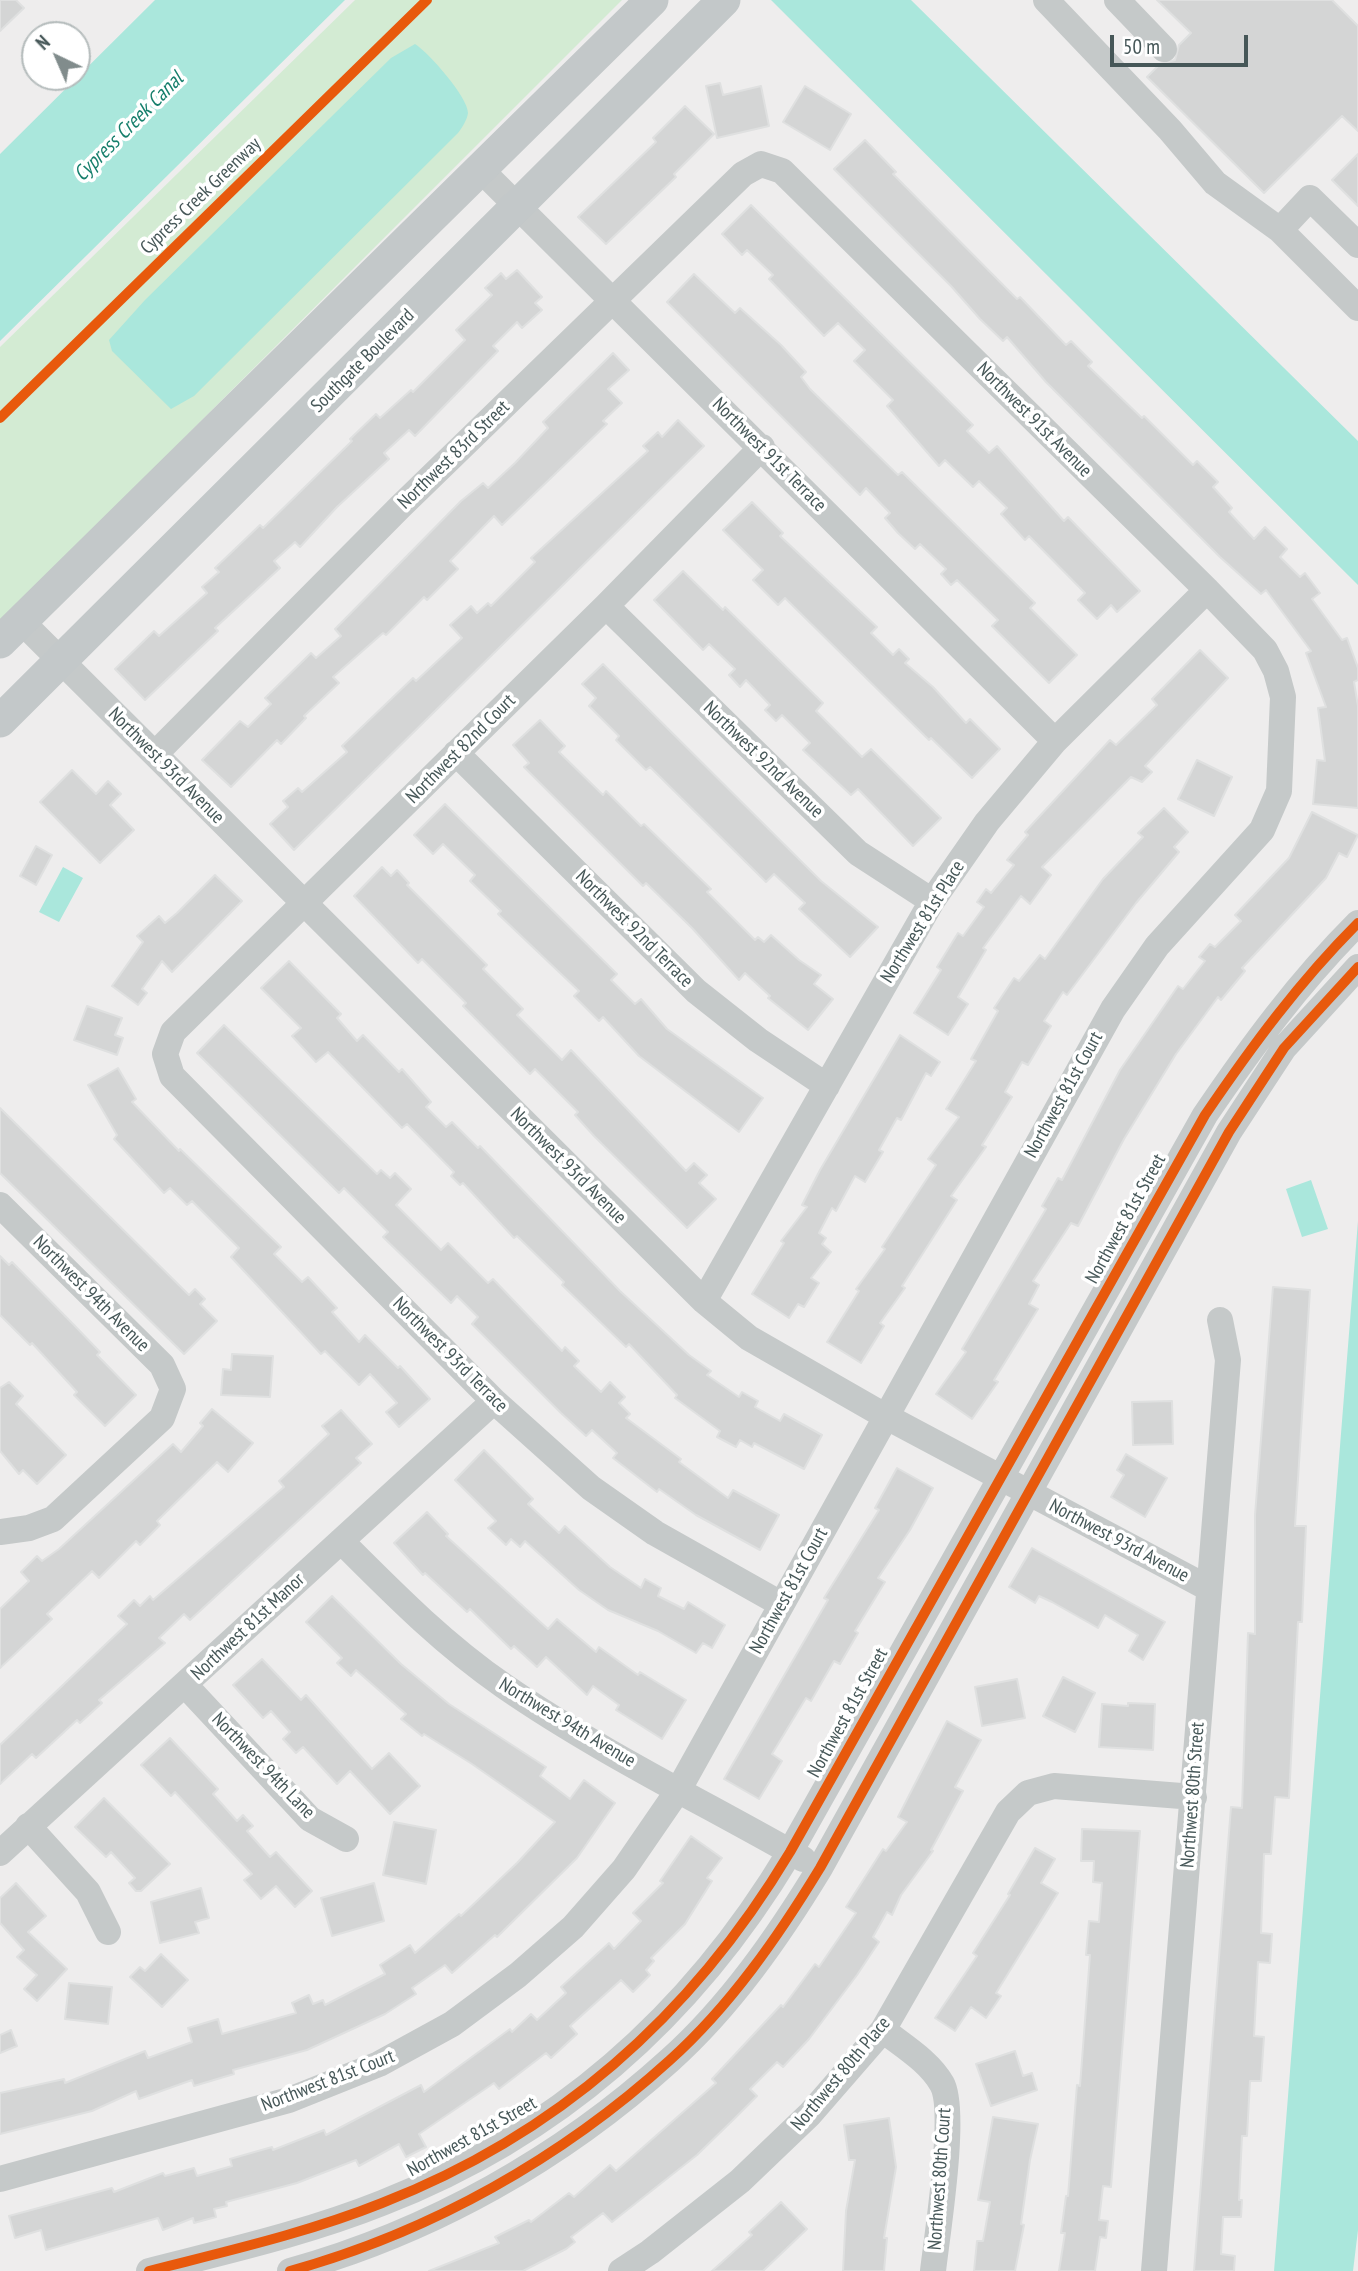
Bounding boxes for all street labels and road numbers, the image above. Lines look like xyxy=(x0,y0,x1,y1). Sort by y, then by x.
street label: Cypress Creek Greenway xyxy=(136,133,266,259)
street label: Southgate Boulevard xyxy=(307,305,419,417)
street label: Northwest 91st Avenue xyxy=(972,358,1096,482)
street label: Northwest 91st Terrace xyxy=(707,393,831,517)
street label: Northwest 83rd Street xyxy=(394,396,514,514)
street label: Northwest 82nd Court xyxy=(402,690,520,808)
street label: Northwest 92nd Avenue xyxy=(698,697,828,823)
street label: Northwest 93rd Avenue xyxy=(103,703,229,829)
street label: Northwest 81st Place xyxy=(876,857,970,987)
street label: Northwest 92nd Terrace xyxy=(571,866,697,992)
street label: Northwest 81st Court xyxy=(1020,1028,1108,1162)
street label: Northwest 93rd Avenue xyxy=(505,1103,631,1229)
street label: Northwest 81st Street xyxy=(1081,1150,1171,1288)
street label: Northwest 94th Avenue xyxy=(28,1231,154,1357)
street label: Northwest 93rd Terrace xyxy=(388,1293,512,1417)
street label: Northwest 93rd Avenue xyxy=(1045,1495,1193,1587)
street label: Northwest 81st Court xyxy=(745,1524,833,1658)
street label: Northwest 81st Manor xyxy=(187,1569,309,1685)
street label: Northwest 81st Street xyxy=(803,1644,893,1782)
street label: Northwest 94th Avenue xyxy=(495,1673,639,1773)
street label: Northwest 94th Lane xyxy=(207,1708,319,1824)
street label: Northwest 80th Street xyxy=(1177,1721,1209,1869)
street label: Northwest 80th Place xyxy=(787,2012,895,2136)
street label: Northwest 81st Court xyxy=(258,2045,398,2117)
street label: Northwest 81st Street xyxy=(403,2092,541,2182)
street label: Northwest 80th Court xyxy=(924,2107,956,2251)

